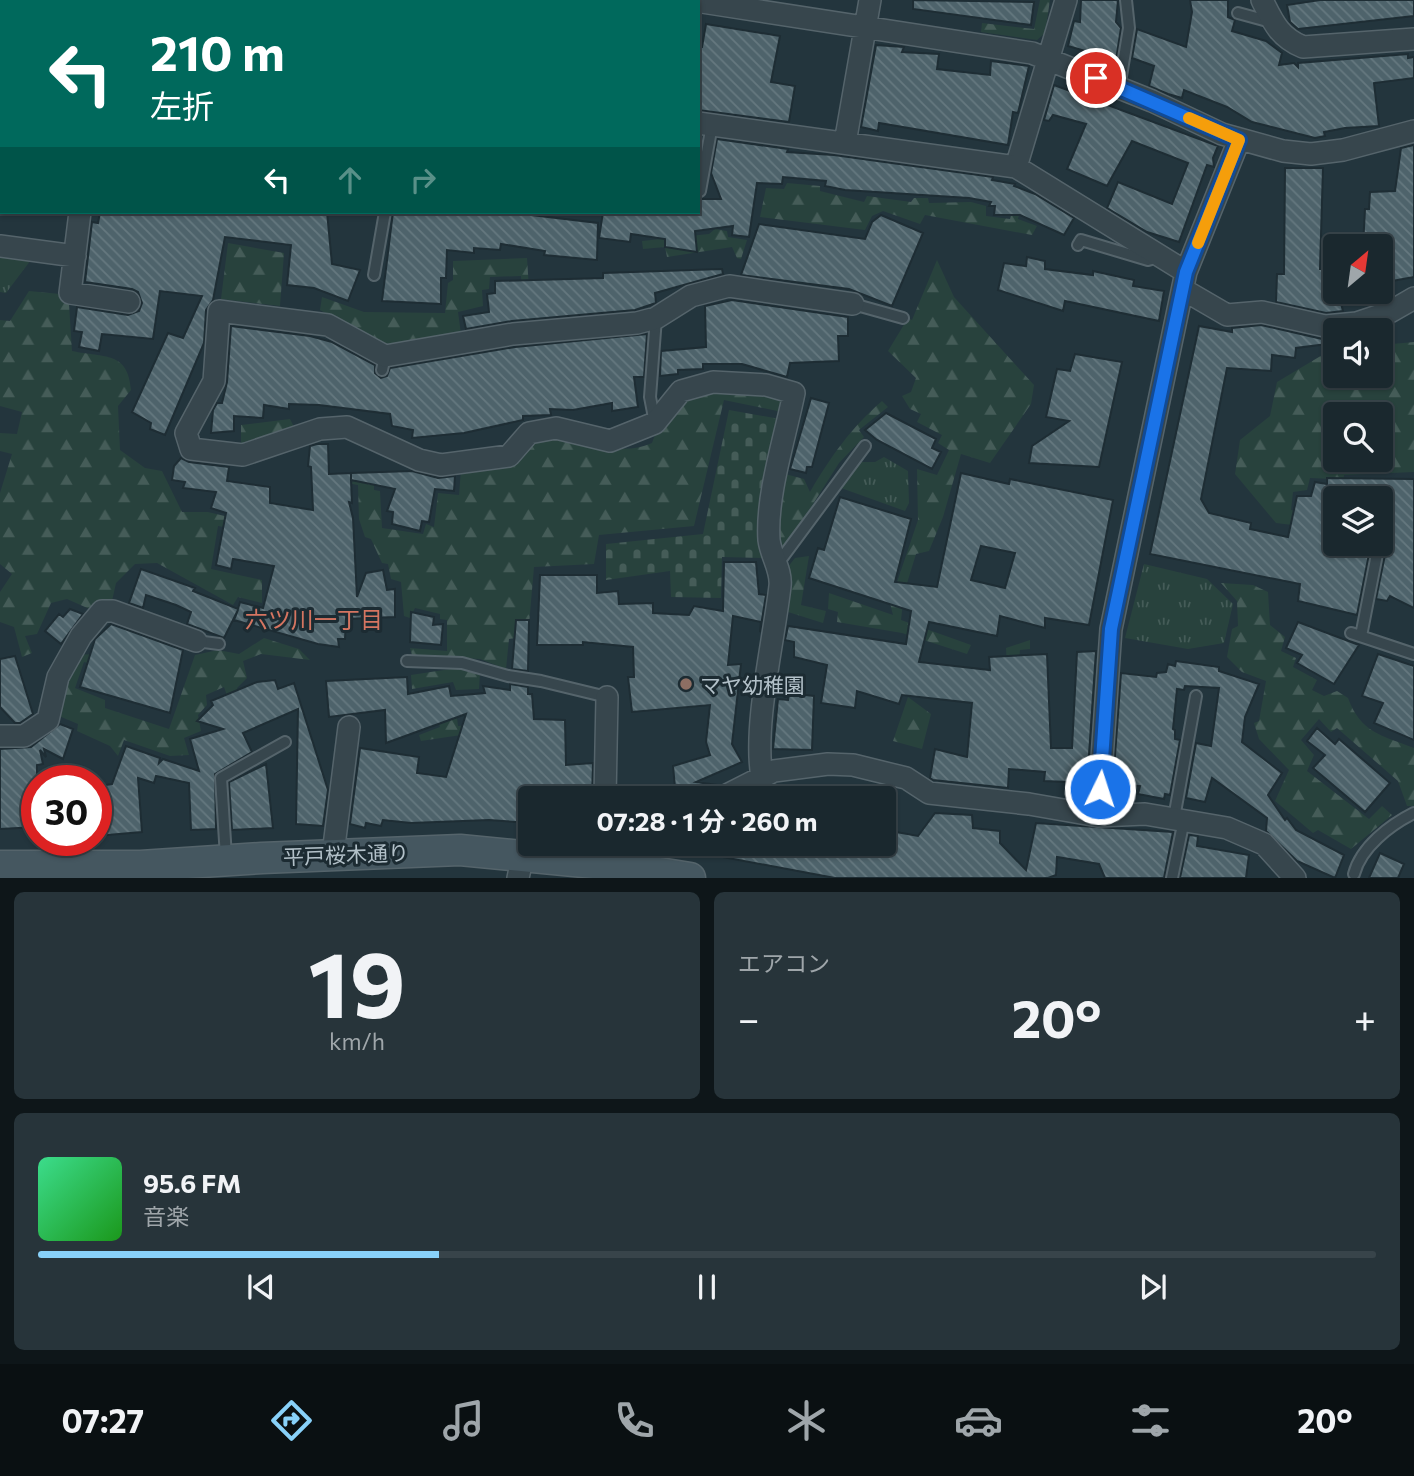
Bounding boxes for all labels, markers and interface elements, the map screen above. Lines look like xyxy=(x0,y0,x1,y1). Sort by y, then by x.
text: 210 m xyxy=(150,21,285,81)
icon: left xyxy=(35,28,126,119)
pin xyxy=(1066,48,1126,108)
icon: arrive xyxy=(1077,59,1115,97)
text: 左折 xyxy=(150,85,214,125)
icon: left xyxy=(258,161,296,199)
icon: ahead xyxy=(331,161,369,199)
icon: right xyxy=(404,161,442,199)
north arrow xyxy=(1323,234,1393,304)
map controls xyxy=(1323,234,1393,556)
button: sound xyxy=(1323,318,1393,388)
button: search xyxy=(1323,402,1393,472)
button: layers xyxy=(1323,486,1393,556)
district label: 六ツ川一丁目 xyxy=(245,605,383,633)
place label: マヤ幼稚園 xyxy=(700,672,805,697)
marker: マヤ幼稚園 xyxy=(678,676,694,692)
position arrow xyxy=(1063,752,1137,826)
speed limit sign: 30 xyxy=(21,765,112,856)
text: 07:28 · 1 分 · 260 m xyxy=(597,805,817,836)
street label: 平戸桜木通り xyxy=(283,839,409,869)
text: 19 xyxy=(308,925,406,1037)
text: エアコン xyxy=(738,949,830,977)
text: 20° xyxy=(1012,985,1102,1049)
text: − xyxy=(738,994,760,1041)
text: + xyxy=(1354,994,1376,1041)
text: km/h xyxy=(329,1027,385,1055)
text: 95.6 FM xyxy=(143,1167,241,1198)
text: 音楽 xyxy=(143,1202,189,1230)
icon: previous xyxy=(242,1268,280,1306)
icon: pause xyxy=(688,1268,726,1306)
icon: next xyxy=(1134,1268,1172,1306)
icon: directions xyxy=(267,1396,316,1445)
icon: music xyxy=(439,1396,488,1445)
icon: phone xyxy=(610,1396,659,1445)
icon: climate xyxy=(782,1396,831,1445)
icon: car xyxy=(954,1396,1003,1445)
icon: filters xyxy=(1126,1396,1175,1445)
text: 07:27 xyxy=(61,1400,144,1440)
text: 20° xyxy=(1297,1400,1353,1440)

